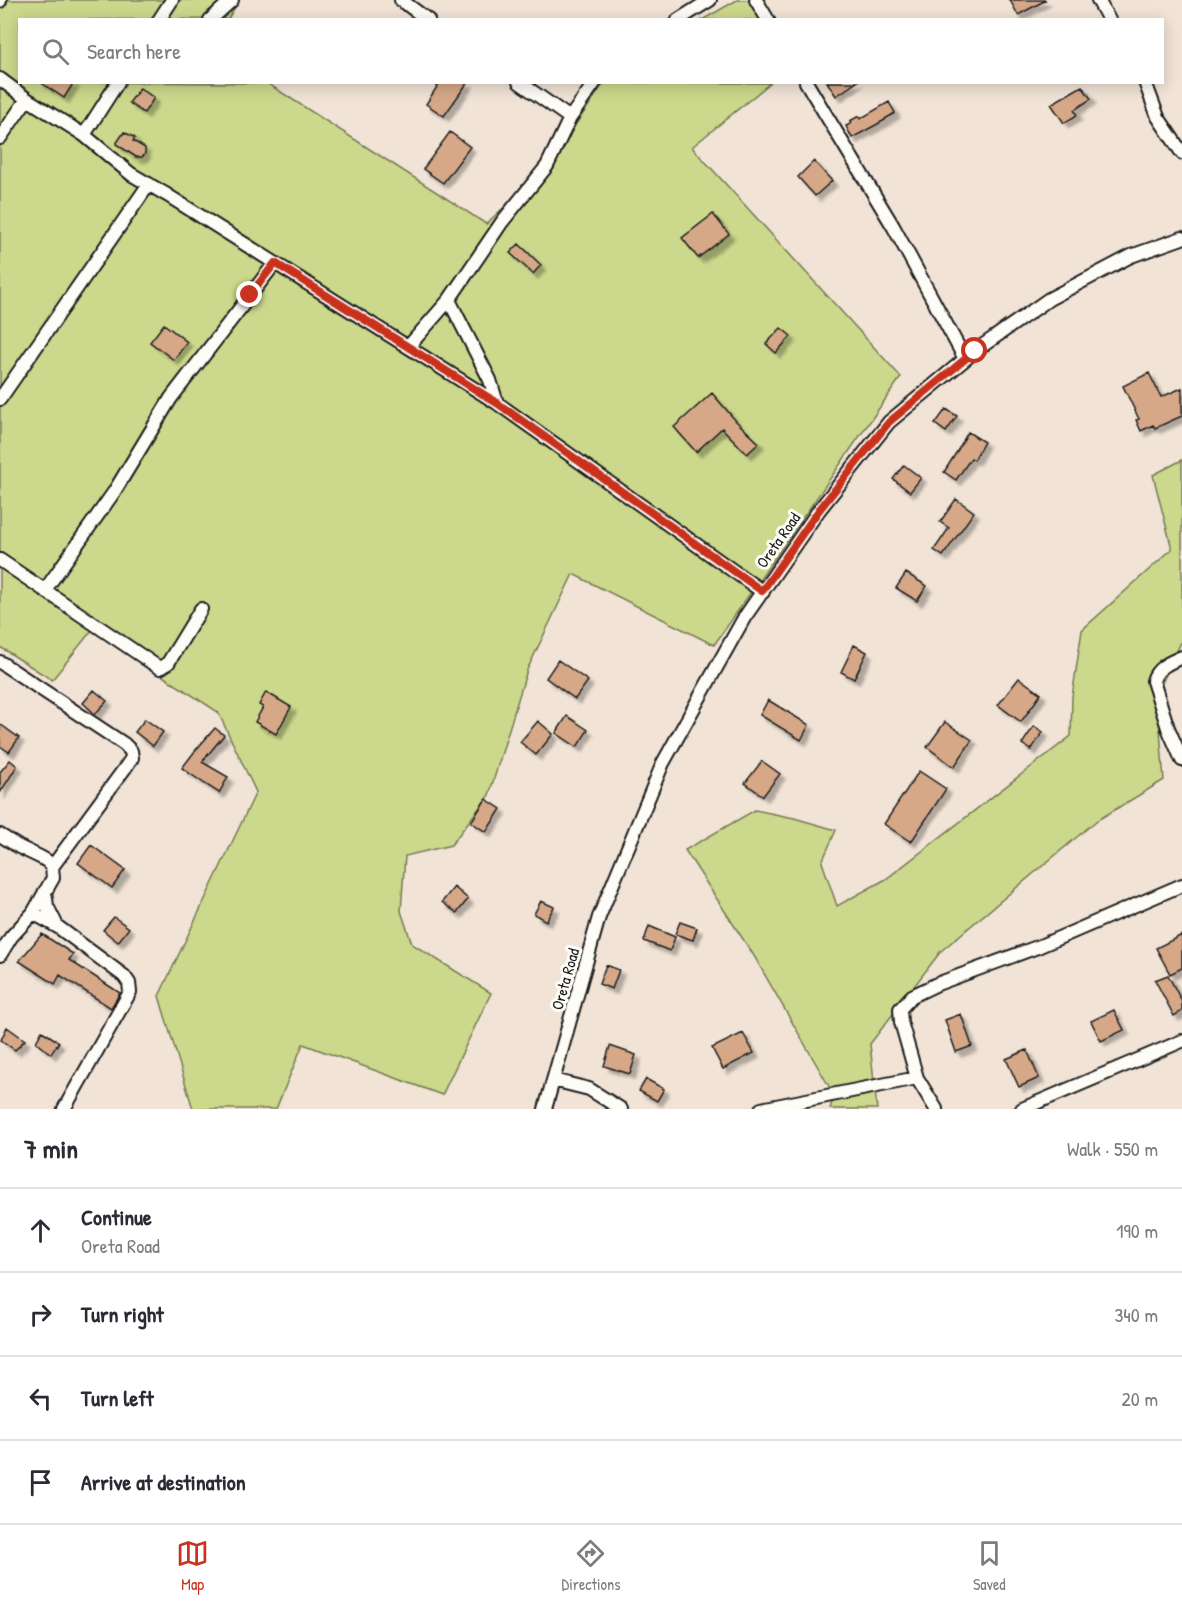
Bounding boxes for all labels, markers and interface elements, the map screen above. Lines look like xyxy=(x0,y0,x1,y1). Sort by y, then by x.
search box xyxy=(18,18,1164,84)
icon: search xyxy=(39,35,72,68)
text: Search here xyxy=(87,36,181,66)
route end xyxy=(236,281,262,307)
route start xyxy=(961,337,987,363)
street label: Oreta Road xyxy=(751,508,805,572)
street label: Oreta Road xyxy=(546,946,584,1012)
text: 7 min xyxy=(24,1131,78,1166)
text: Walk · 550 m xyxy=(1067,1135,1158,1162)
text: Continue xyxy=(81,1202,152,1232)
icon: ahead xyxy=(24,1214,57,1247)
text: 190 m xyxy=(1116,1217,1158,1244)
text: Oreta Road xyxy=(81,1232,160,1259)
icon: right xyxy=(24,1298,57,1331)
text: Turn right xyxy=(81,1299,164,1329)
text: 340 m xyxy=(1114,1301,1158,1328)
icon: left xyxy=(24,1382,57,1415)
text: Turn left xyxy=(81,1383,154,1413)
text: 20 m xyxy=(1121,1385,1158,1412)
icon: arrive xyxy=(24,1466,57,1499)
text: Arrive at destination xyxy=(81,1467,246,1497)
tab: Map xyxy=(176,1537,209,1595)
tab: Directions xyxy=(562,1537,620,1595)
tab: Saved xyxy=(973,1537,1006,1595)

